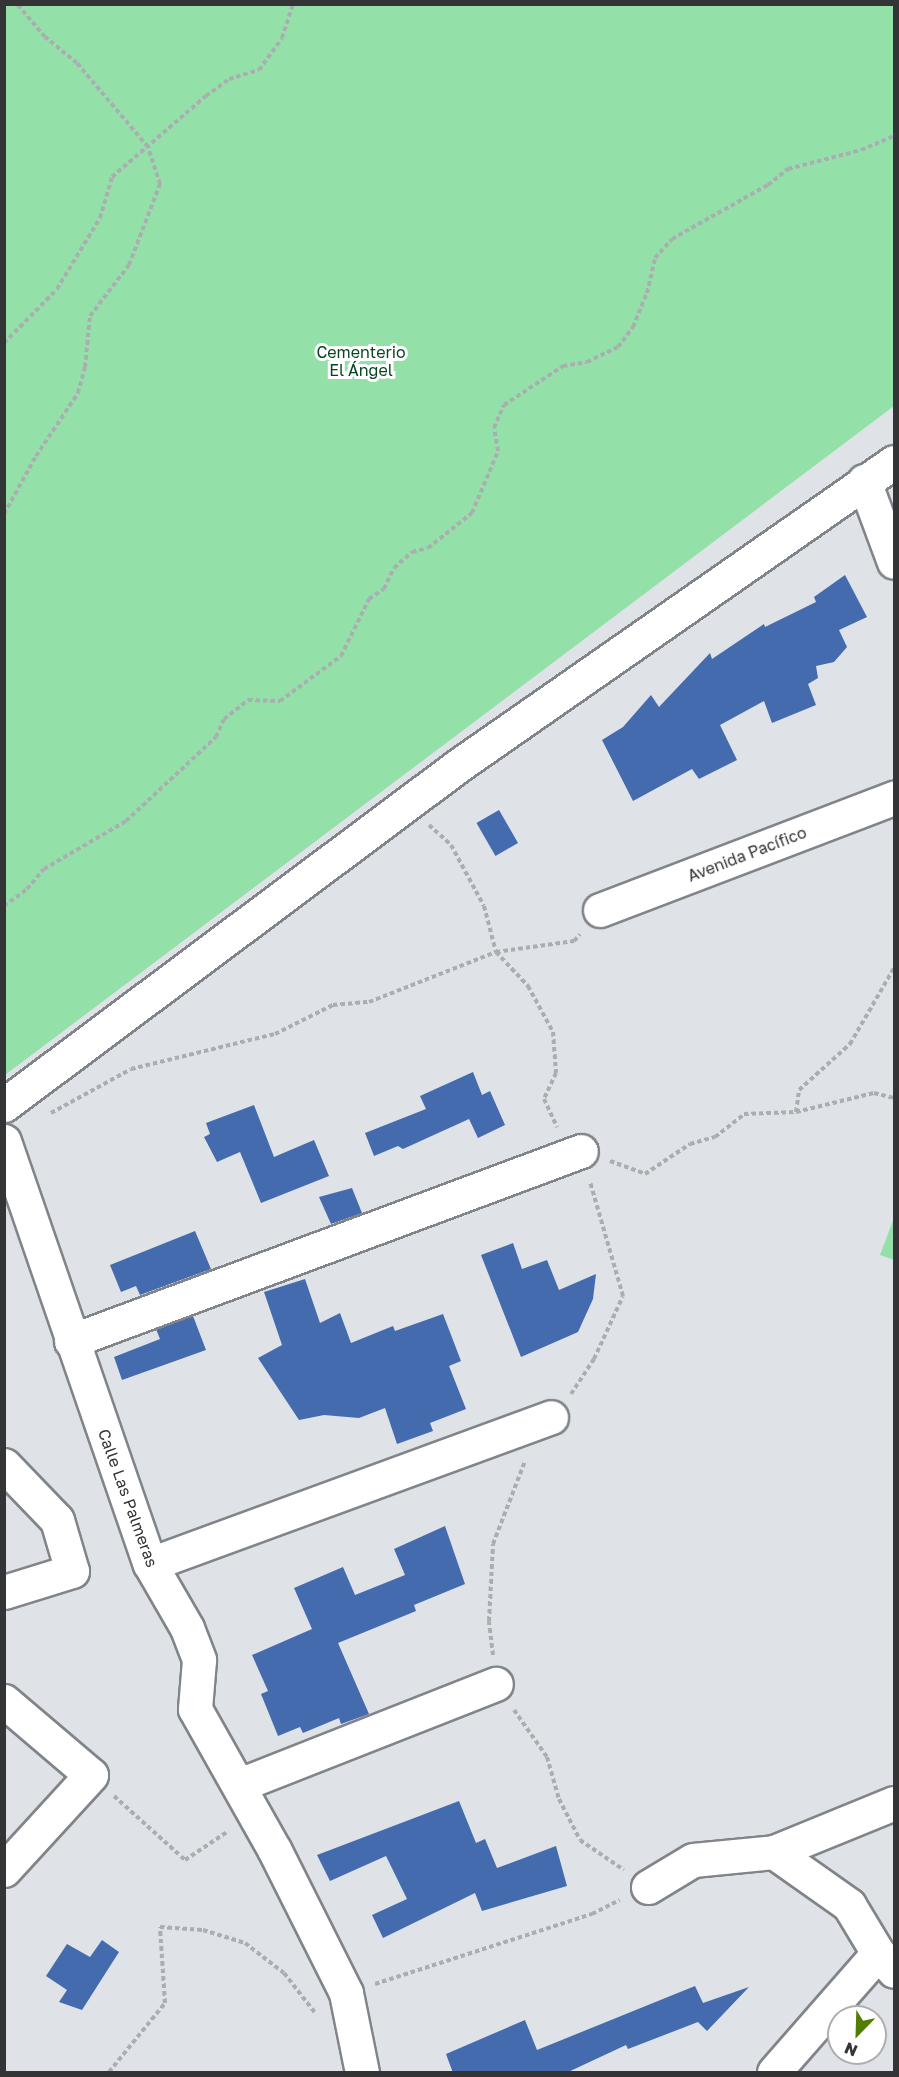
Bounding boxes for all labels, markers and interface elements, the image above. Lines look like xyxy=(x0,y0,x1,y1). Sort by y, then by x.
park label: Cementerio El Ángel xyxy=(316,342,406,380)
street label: Avenida Pacífico xyxy=(685,822,809,886)
street label: Calle Las Palmeras xyxy=(94,1426,162,1570)
north arrow xyxy=(827,2005,887,2065)
text: N xyxy=(841,2038,860,2061)

